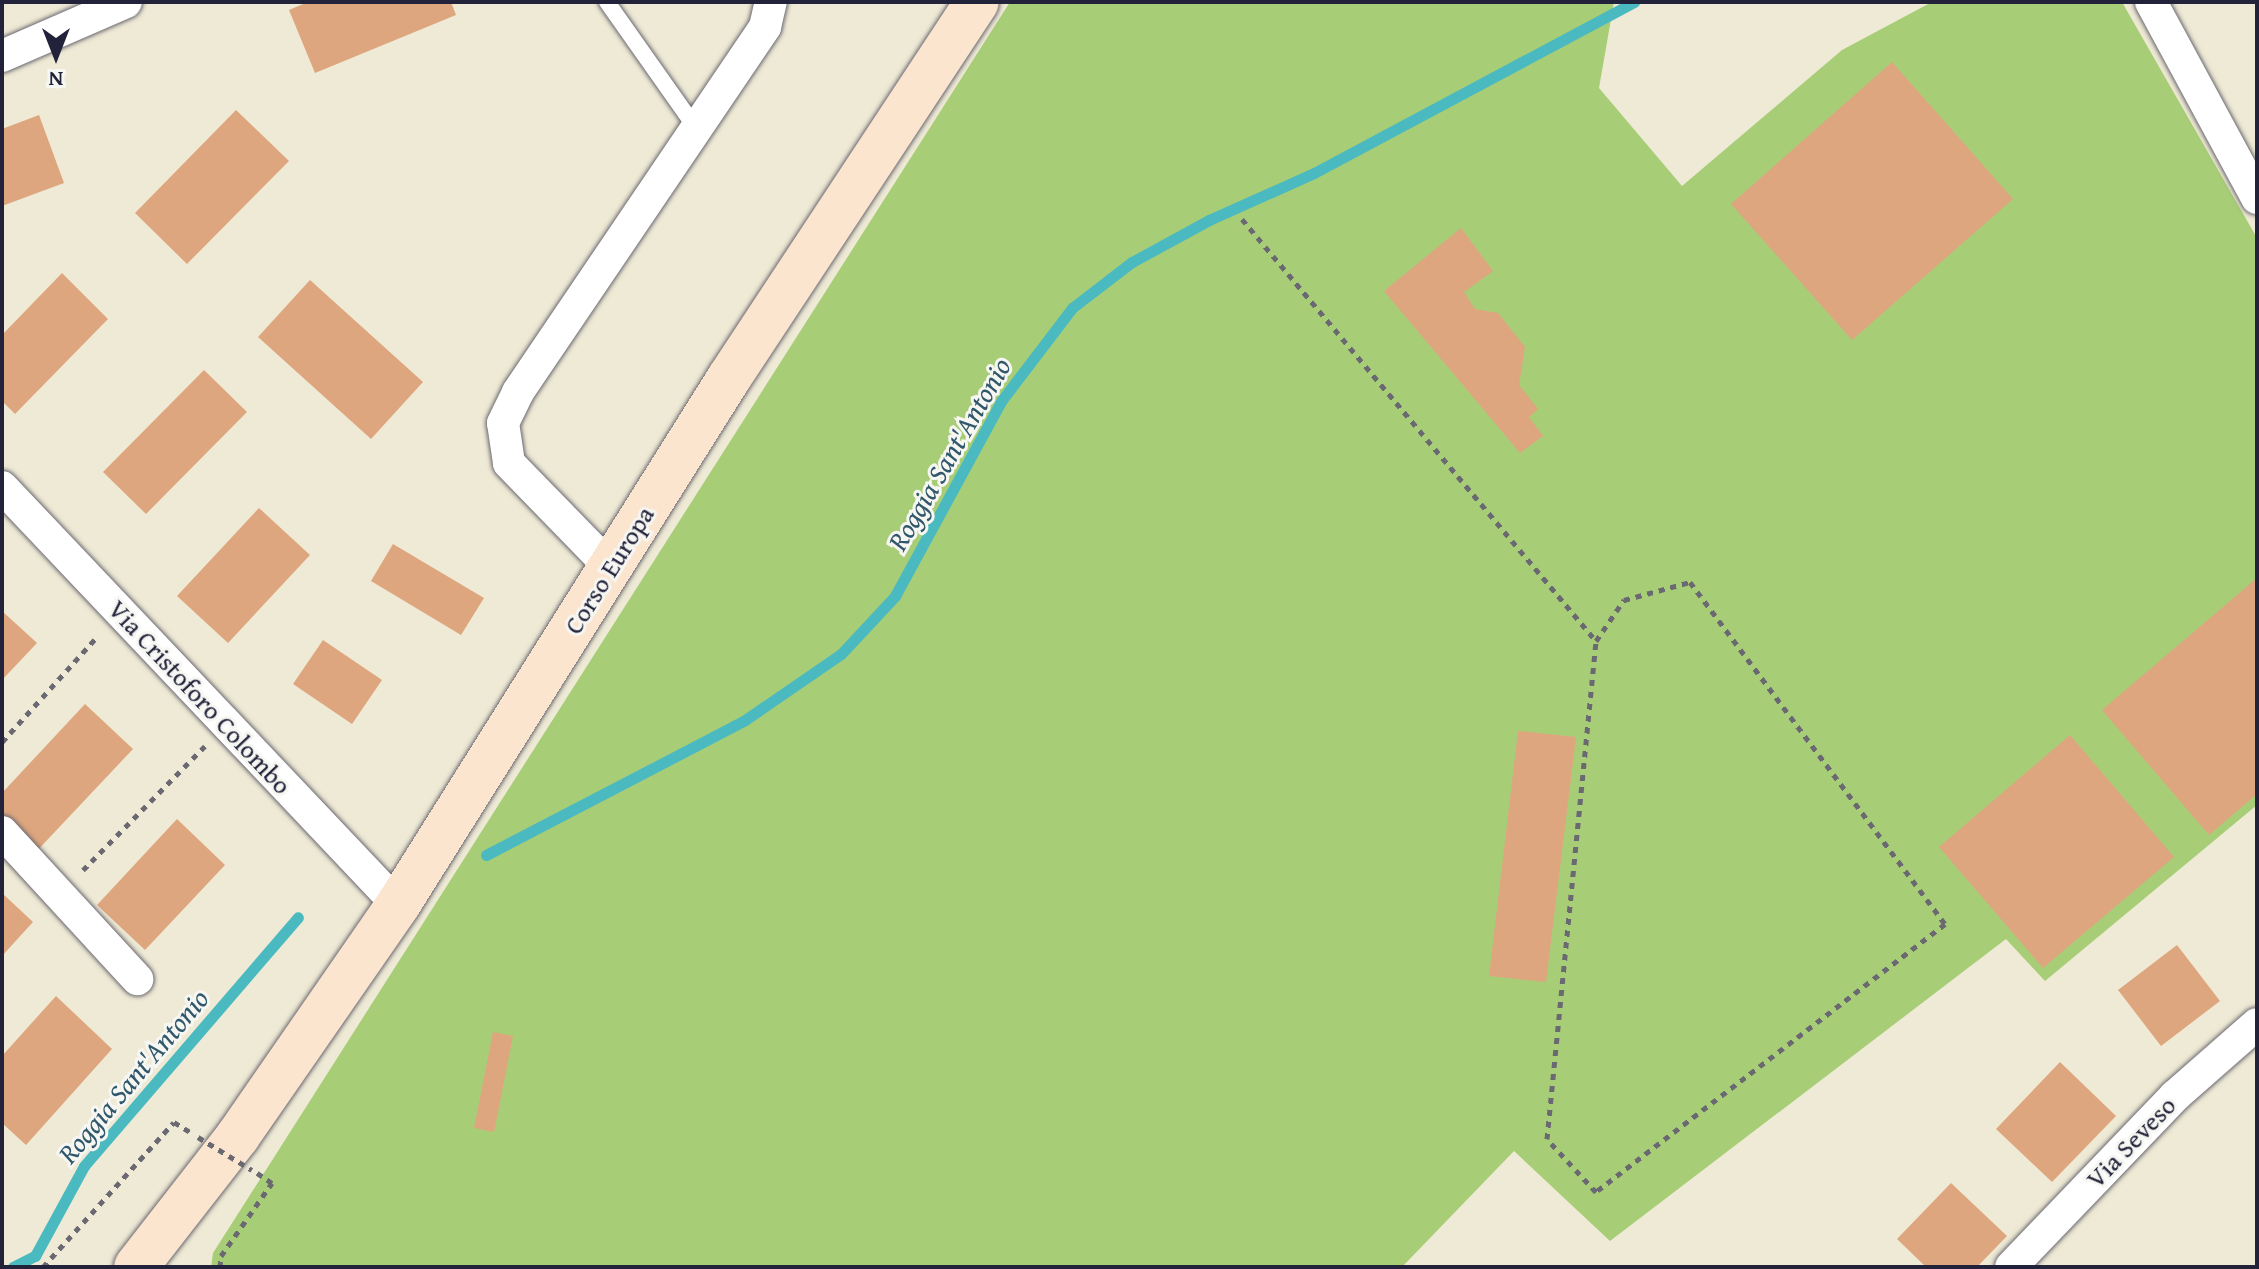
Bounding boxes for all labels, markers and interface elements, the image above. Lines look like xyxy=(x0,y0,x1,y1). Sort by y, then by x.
north arrow xyxy=(16,16,96,96)
text: N xyxy=(49,64,63,96)
water label: Roggia Sant'Antonio xyxy=(880,352,1018,556)
street label: Corso Europa xyxy=(557,500,661,640)
street label: Via Cristoforo Colombo xyxy=(102,593,298,801)
water label: Roggia Sant'Antonio xyxy=(50,982,216,1170)
street label: Via Seveso xyxy=(2080,1090,2182,1194)

